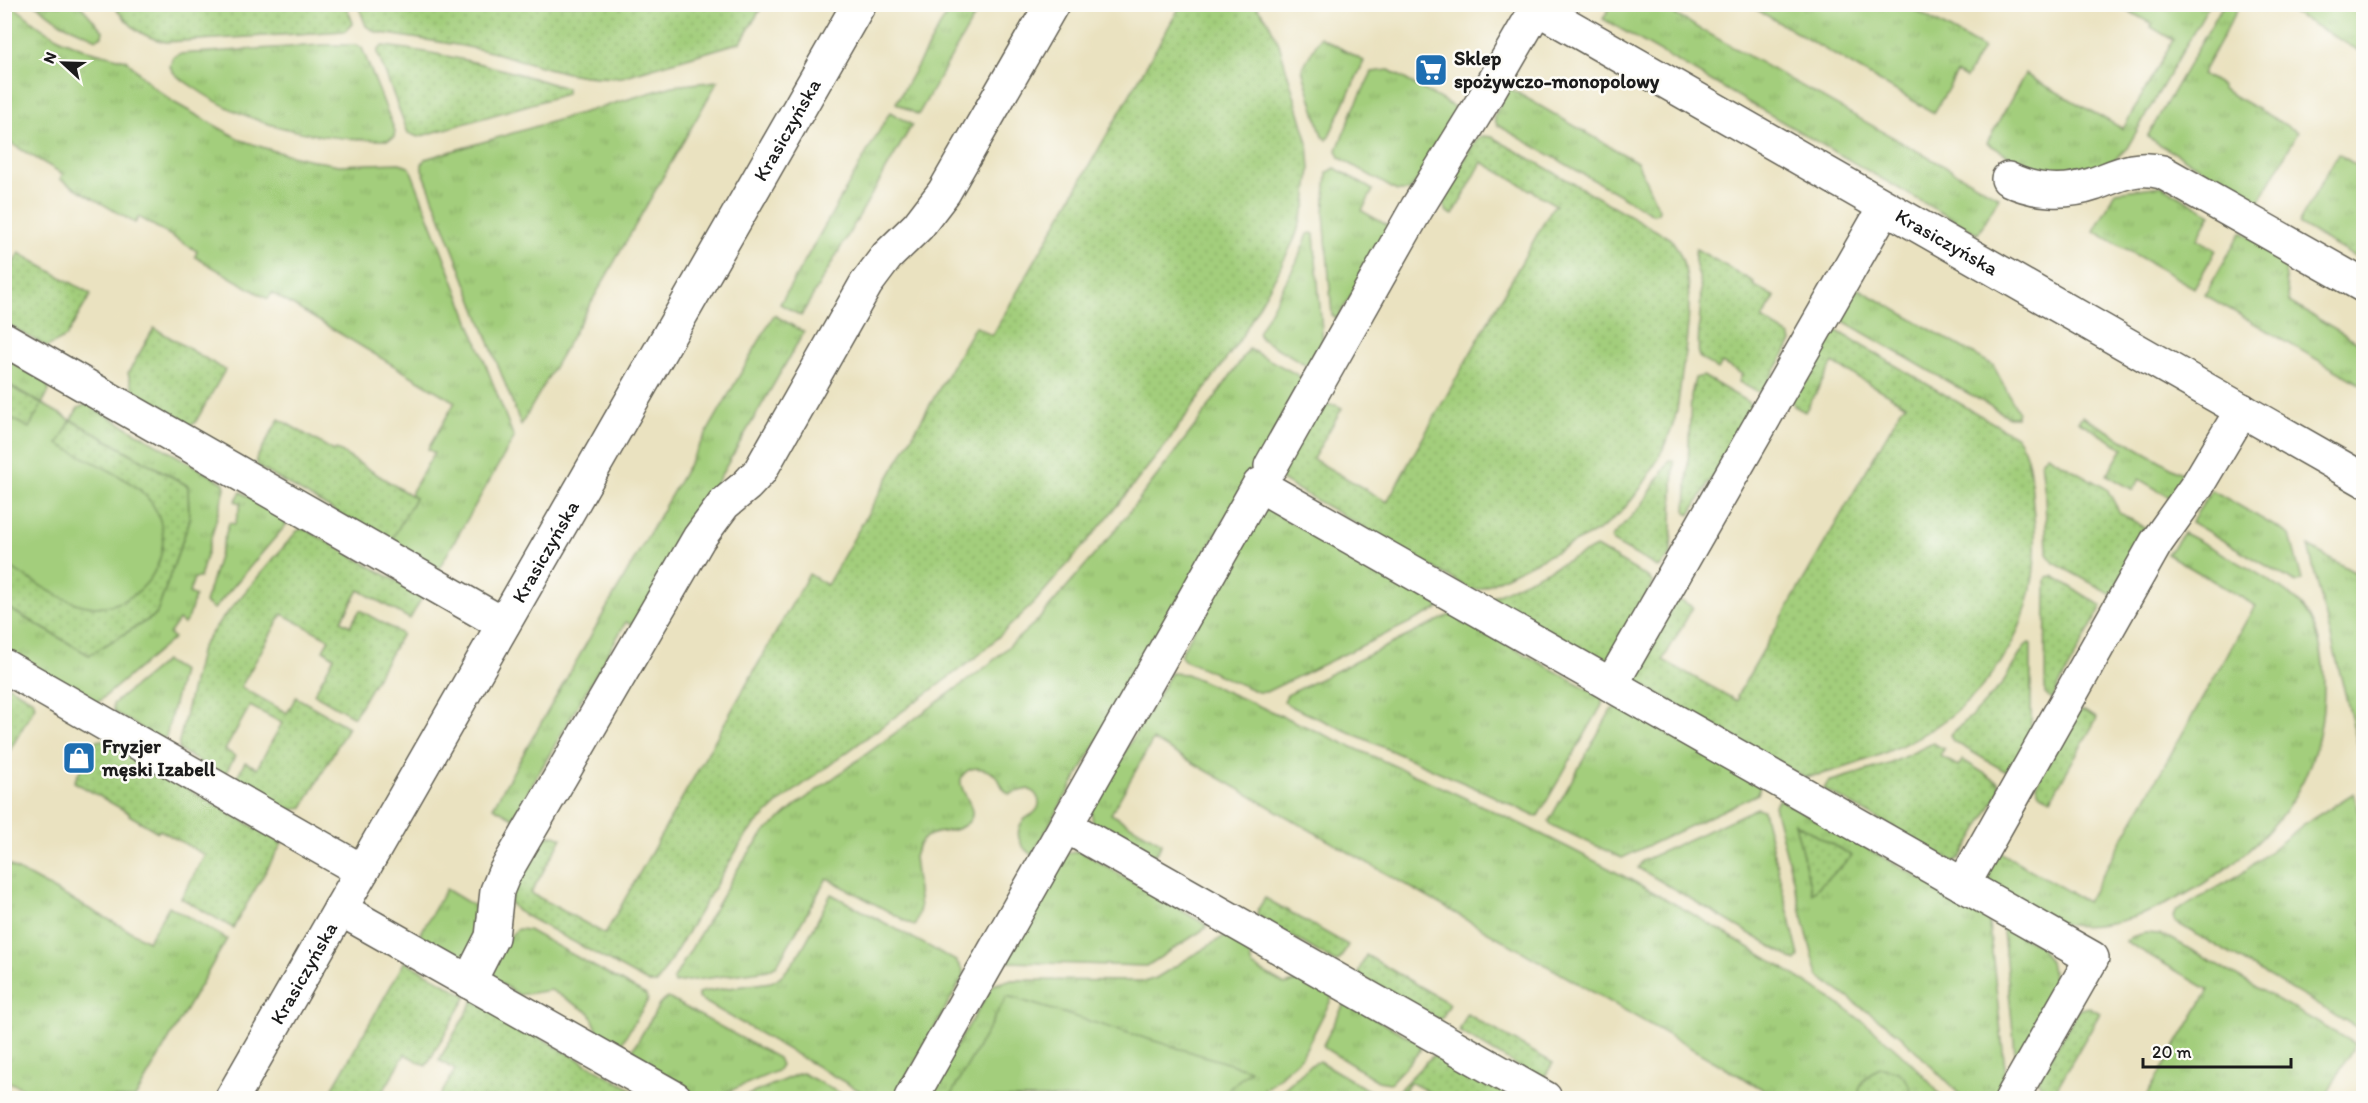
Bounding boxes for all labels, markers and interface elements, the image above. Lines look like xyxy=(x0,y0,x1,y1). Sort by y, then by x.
north arrow xyxy=(33,33,93,93)
place label: Sklep spożywczo-monopolowy xyxy=(1454,46,1660,94)
text: N xyxy=(39,49,60,66)
supermarket icon: Sklep spożywczo-monopolowy xyxy=(1413,52,1449,88)
street label: Krasiczyńska xyxy=(748,74,826,185)
street label: Krasiczyńska xyxy=(1891,203,2003,281)
street label: Krasiczyńska xyxy=(506,495,584,607)
place label: Fryzjer męski Izabell xyxy=(101,734,215,782)
shop icon: Fryzjer męski Izabell xyxy=(61,740,97,776)
street label: Krasiczyńska xyxy=(265,917,343,1029)
scale bar xyxy=(2143,1031,2292,1069)
text: 20 m xyxy=(2152,1041,2192,1063)

